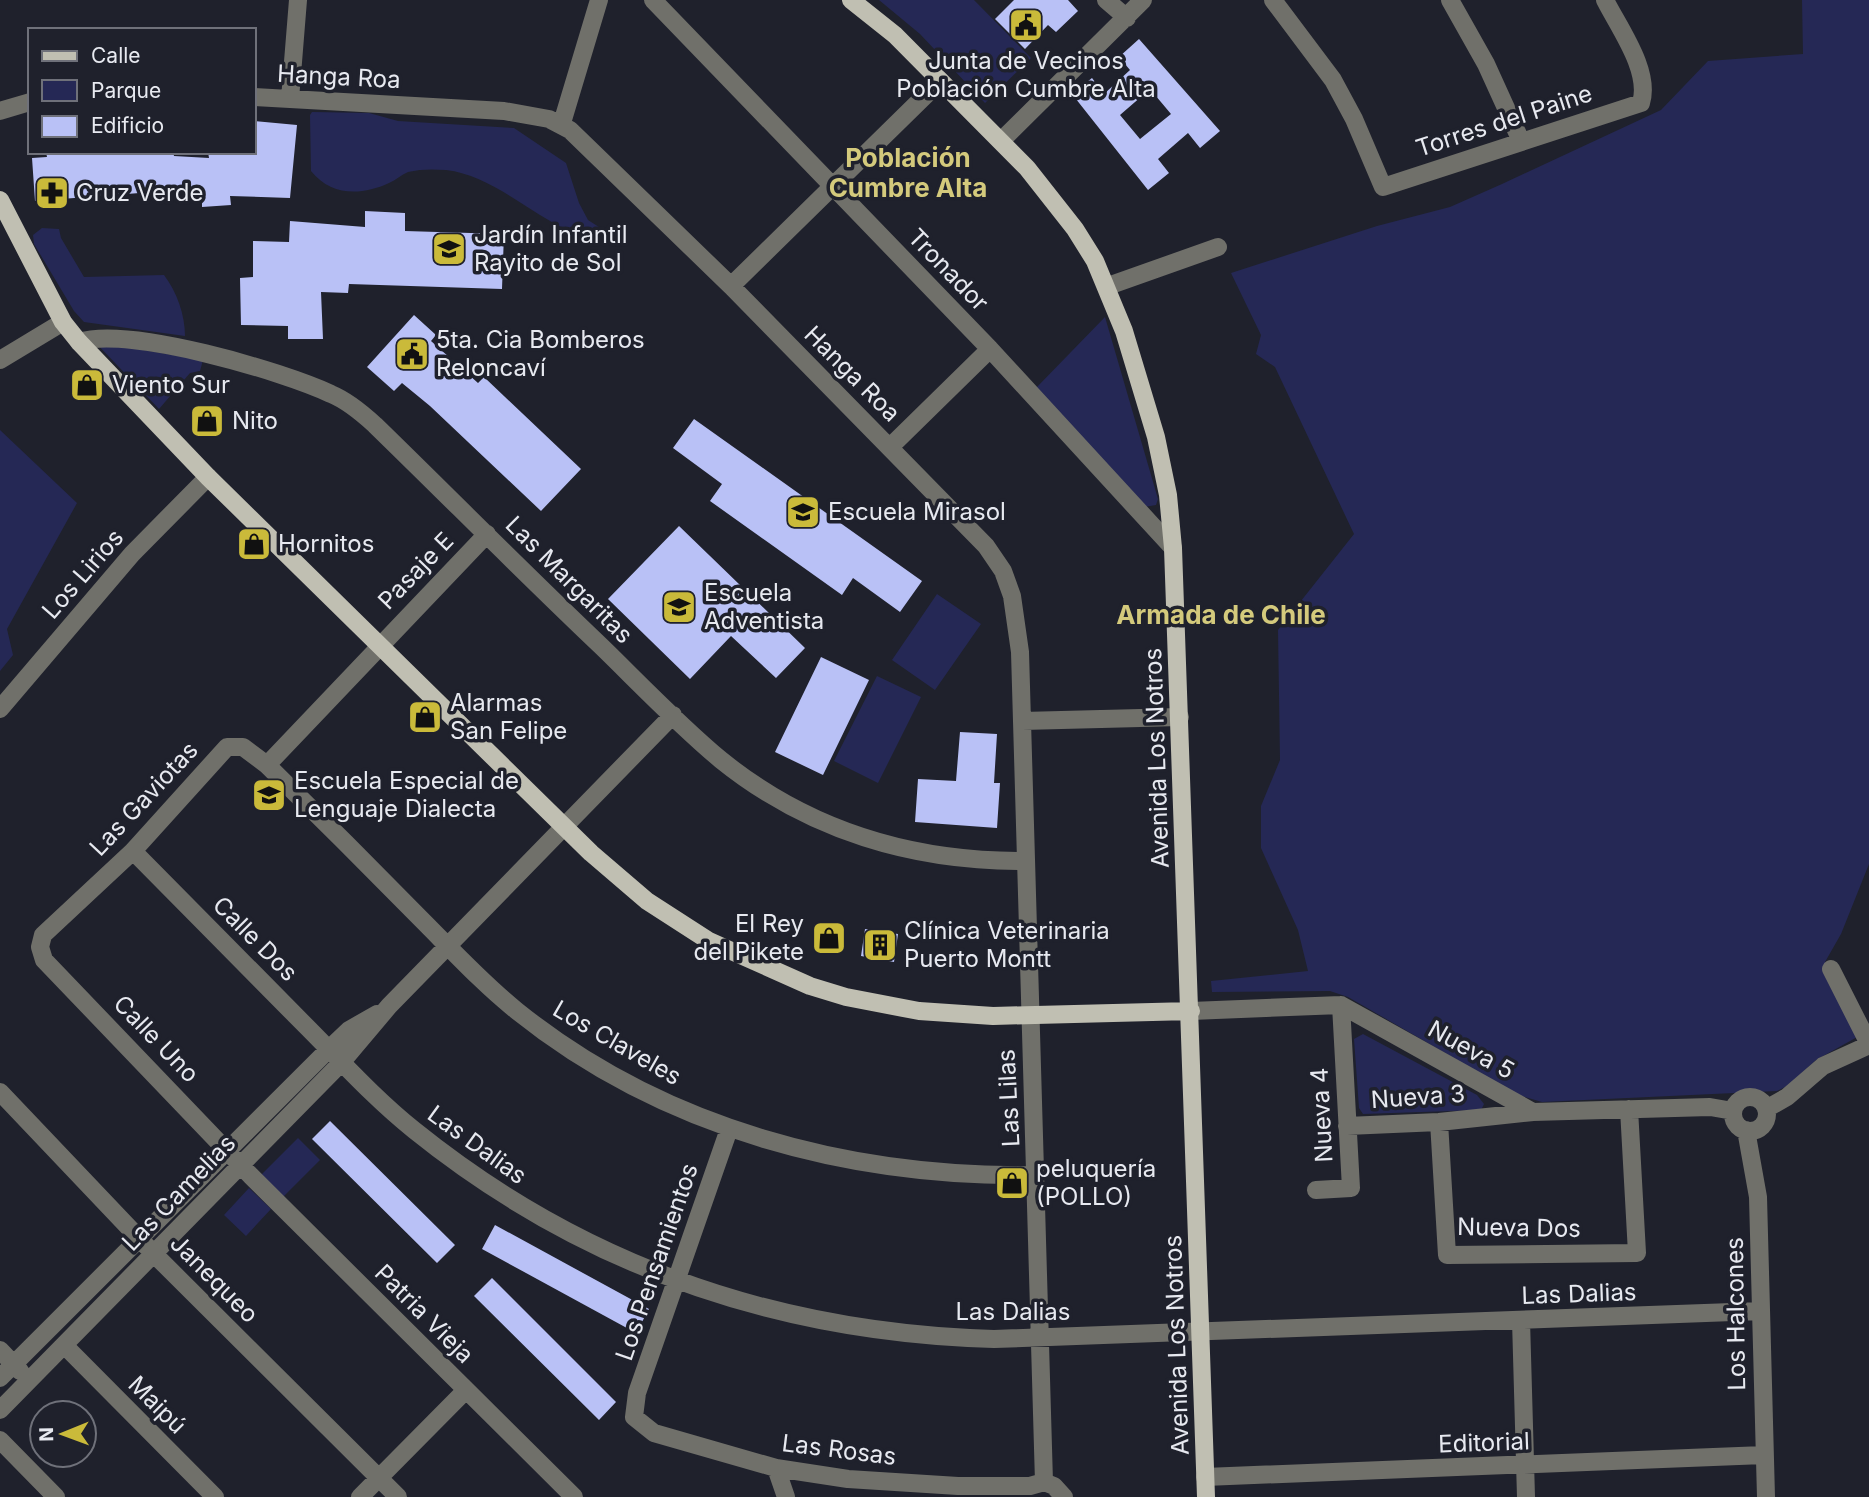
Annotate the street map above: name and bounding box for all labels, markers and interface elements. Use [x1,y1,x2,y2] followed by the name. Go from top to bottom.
[1007,6,1045,44] public building icon: Junta de Vecinos Población Cumbre Alta
[28,28,256,154] legend
[91,43,141,68] text: Calle
[896,46,1156,103] place label: Junta de Vecinos Población Cumbre Alta
[277,59,402,94] street label: Hanga Roa
[91,78,161,103] text: Parque
[1412,78,1596,163] street label: Torres del Paine
[91,113,164,138] text: Edificio
[829,142,987,203] district label: Población Cumbre Alta
[33,174,71,212] pharmacy icon: Cruz Verde
[76,178,203,207] place label: Cruz Verde
[474,220,628,277] place label: Jardín Infantil Rayito de Sol
[902,223,995,317] street label: Tronador
[430,230,468,268] school or university icon: Jardín Infantil Rayito de Sol
[798,320,906,428] street label: Hanga Roa
[436,325,645,382] place label: 5ta. Cia Bomberos Reloncaví
[393,335,431,373] public building icon: 5ta. Cia Bomberos Reloncaví
[68,366,106,404] shop icon: Viento Sur
[112,370,230,399] place label: Viento Sur
[188,402,226,440] shop icon: Nito
[232,406,278,435] place label: Nito
[784,493,822,531] school or university icon: Escuela Mirasol
[828,497,1006,526] place label: Escuela Mirasol
[500,510,639,649] street label: Las Margaritas
[36,523,129,624] street label: Los Lirios
[235,525,273,563] shop icon: Hornitos
[372,526,459,615] street label: Pasaje E
[278,529,374,558] place label: Hornitos
[704,578,824,635] place label: Escuela Adventista
[660,588,698,626] school or university icon: Escuela Adventista
[1116,599,1326,630] district label: Armada de Chile
[1138,647,1175,869] street label: Avenida Los Notros
[450,688,567,745] place label: Alarmas San Felipe
[406,698,444,736] shop icon: Alarmas San Felipe
[83,736,204,862] street label: Las Gaviotas
[294,766,519,823] place label: Escuela Especial de Lenguaje Dialecta
[250,776,288,814] school or university icon: Escuela Especial de Lenguaje Dialecta
[207,890,304,987] street label: Calle Dos
[693,909,804,966] place label: El Rey del Pikete
[904,916,1110,973] place label: Clínica Veterinaria Puerto Montt
[810,919,848,957] shop icon: El Rey del Pikete
[861,926,899,964] building icon: Clínica Veterinaria Puerto Montt
[108,989,205,1088] street label: Calle Uno
[548,994,687,1091] street label: Los Claveles
[1423,1014,1519,1085] street label: Nueva 5
[991,1048,1026,1148] street label: Las Lilas
[1305,1067,1338,1163] street label: Nueva 4
[1370,1079,1466,1114] street label: Nueva 3
[422,1099,532,1190] street label: Las Dalias
[116,1129,241,1257] street label: Las Camelias
[1036,1154,1156,1211] place label: peluquería (POLLO)
[609,1159,704,1364] street label: Los Pensamientos
[993,1164,1031,1202] shop icon: peluquería (POLLO)
[1457,1212,1581,1243] street label: Nueva Dos
[164,1229,264,1329] street label: Janequeo
[1158,1234,1195,1456] street label: Avenida Los Notros
[1720,1237,1751,1391] street label: Los Halcones
[369,1258,480,1369] street label: Patria Vieja
[1521,1277,1637,1310] street label: Las Dalias
[955,1297,1071,1326] street label: Las Dalias
[122,1370,192,1440] street label: Maipú
[28,1399,98,1469] north arrow
[1438,1426,1530,1459] street label: Editorial
[35,1427,58,1442] text: N
[780,1428,898,1471] street label: Las Rosas

